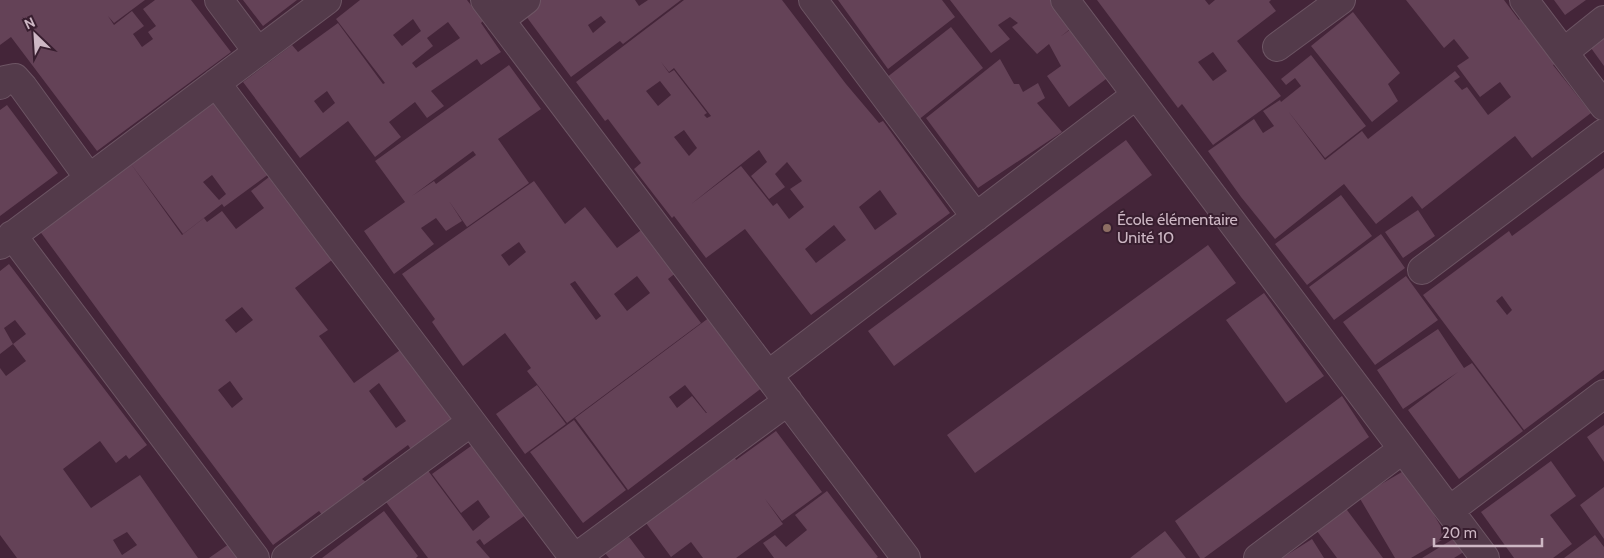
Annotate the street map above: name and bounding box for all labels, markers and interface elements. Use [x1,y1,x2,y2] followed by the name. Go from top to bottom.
[10,10,60,60] north arrow
[21,13,38,33] text: N
[1117,210,1238,247] place label: École élémentaire Unité 10
[1101,222,1113,234] marker: École élémentaire Unité 10
[1434,516,1542,548] scale bar
[1442,524,1477,542] text: 20 m

